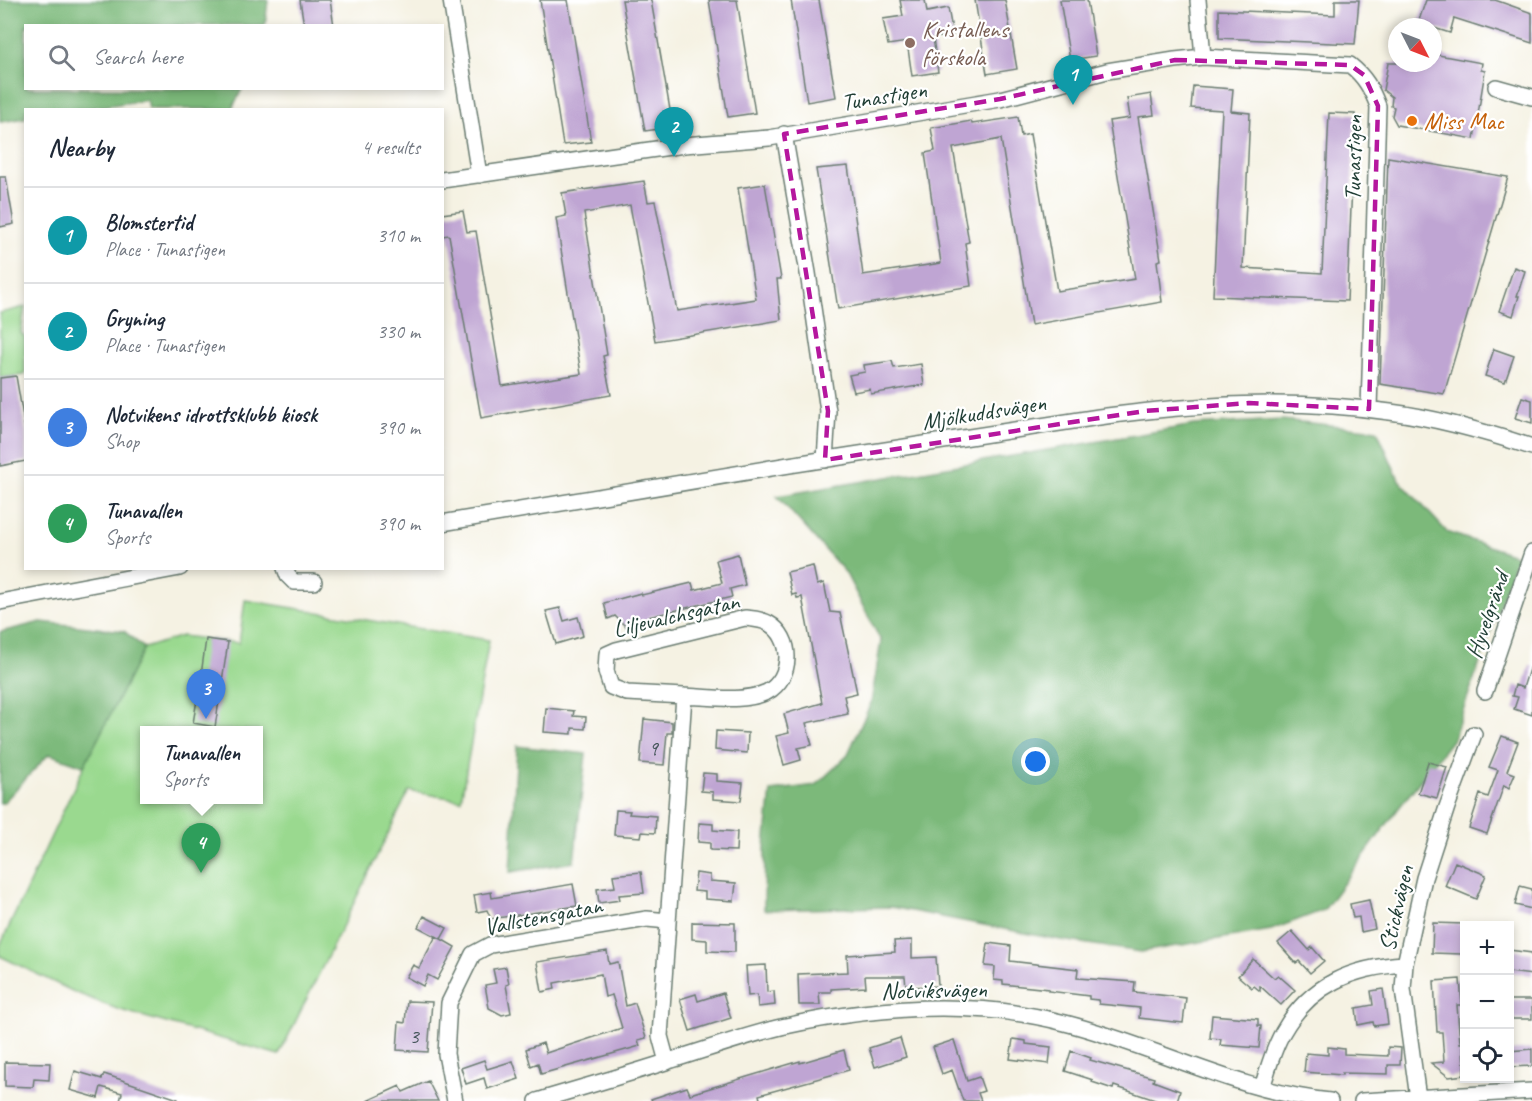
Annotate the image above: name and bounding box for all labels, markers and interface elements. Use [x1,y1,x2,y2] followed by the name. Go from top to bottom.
[922,14,1011,72] place label: Kristallens förskola
[1388,18,1442,72] north arrow
[24,24,444,90] search box
[903,36,917,50] marker: Kristallens förskola
[45,41,78,74] icon: search
[93,43,183,71] text: Search here
[1054,56,1092,105] pin: 1
[839,74,929,118] street label: Tunastigen
[1424,106,1505,136] place label: Miss Mac
[654,108,694,157] pin: 2
[1405,114,1419,128] marker: Miss Mac
[1337,115,1369,201] street label: Tunastigen
[48,131,113,164] text: Nearby
[361,135,420,160] text: 4 results
[105,209,193,237] text: Blomstertid
[63,223,72,248] text: 1
[377,223,420,248] text: 310 m
[105,237,225,262] text: Place · Tunastigen
[105,305,164,333] text: Gryning
[63,319,72,344] text: 2
[377,319,420,344] text: 330 m
[105,333,225,358] text: Place · Tunastigen
[920,387,1048,437] street label: Mjölkuddsvägen
[105,401,317,429] text: Notvikens idrottsklubb kiosk
[63,415,72,440] text: 3
[377,415,420,440] text: 390 m
[105,429,139,454] text: Shop
[105,497,182,525] text: Tunavallen
[63,511,72,536] text: 4
[377,511,420,536] text: 390 m
[105,525,150,550] text: Sports
[1458,564,1517,662] street label: Hyvelgränd
[610,586,743,644] street label: Liljevalchsgatan
[186,670,226,719] pin: 3
[140,726,263,804] popup
[648,735,659,761] house number: 9
[163,739,240,767] text: Tunavallen
[1021,747,1050,776] your location
[163,767,208,792] text: Sports
[182,824,220,873] pin: 4
[1372,862,1420,954] street label: Stickvägen
[481,890,606,942] street label: Vallstensgatan
[1460,921,1514,1083] map controls
[1460,921,1514,975] button: +
[881,974,987,1006] street label: Notviksvägen
[1460,975,1514,1029] button: −
[409,1023,420,1049] house number: 3
[1460,1029,1514,1083] button: locate

